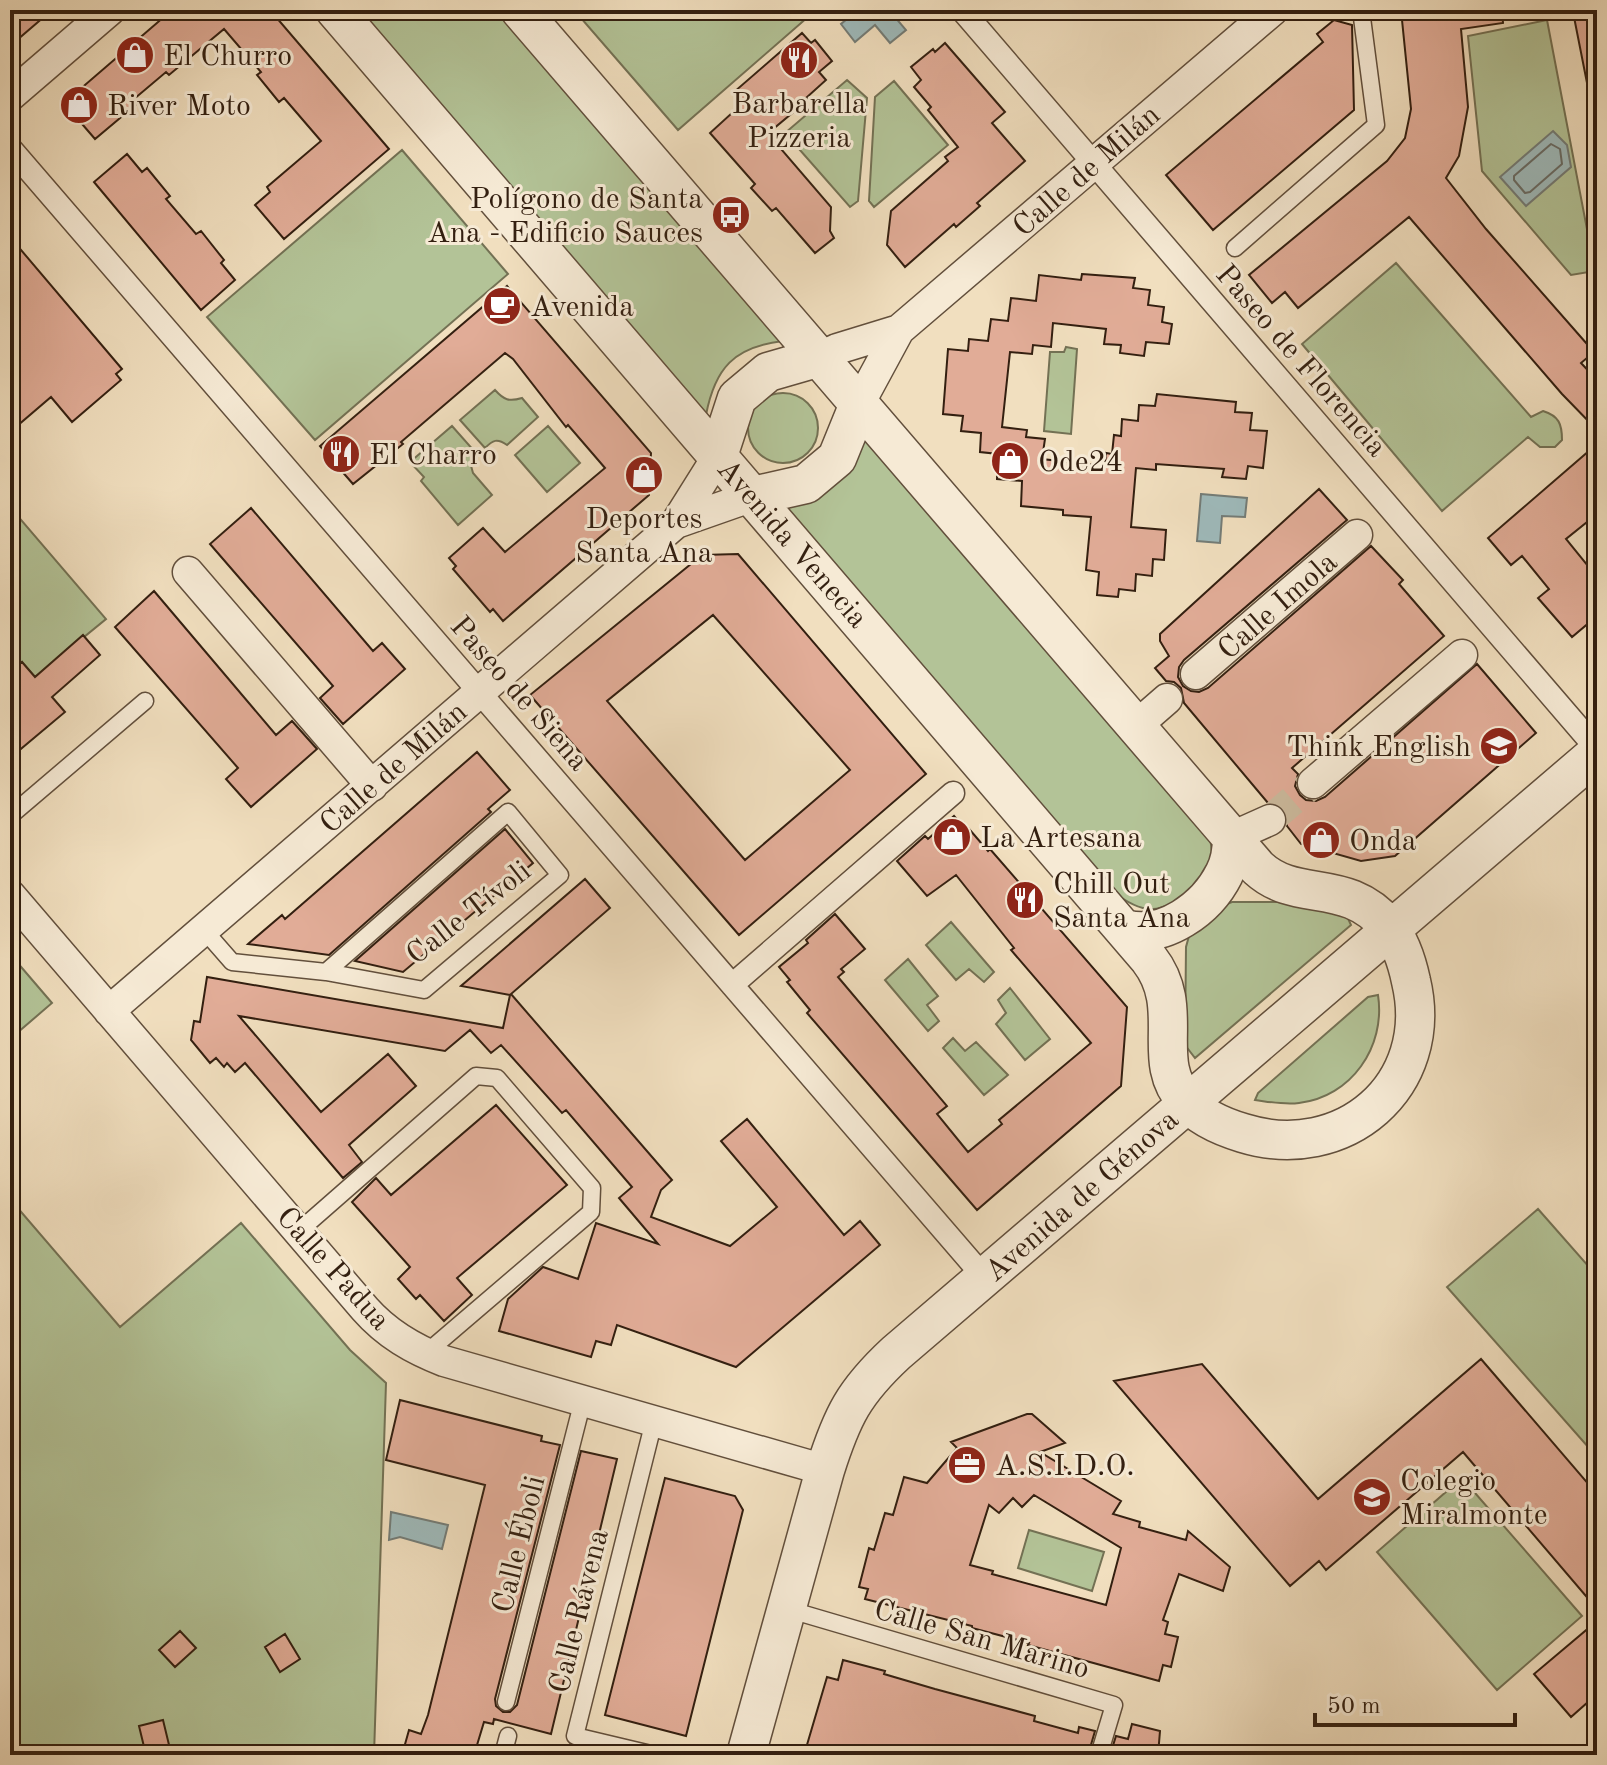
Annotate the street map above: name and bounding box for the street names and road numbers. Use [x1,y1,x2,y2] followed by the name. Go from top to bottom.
[1008,100,1166,243] street label: Calle de Milán
[1209,260,1392,463] street label: Paseo de Florencia
[710,454,873,634] street label: Avenida Venecia
[1213,547,1344,666] street label: Calle Imola
[444,611,593,777] street label: Paseo de Siena
[315,697,473,840] street label: Calle de Milán
[402,856,537,971] street label: Calle Tívoli
[980,1105,1185,1288] street label: Avenida de Génova
[270,1202,395,1337] street label: Calle Padua
[484,1471,551,1616] street label: Calle Éboli
[545,1526,615,1697] street label: Calle Rávena
[870,1595,1093,1685] street label: Calle San Marino

